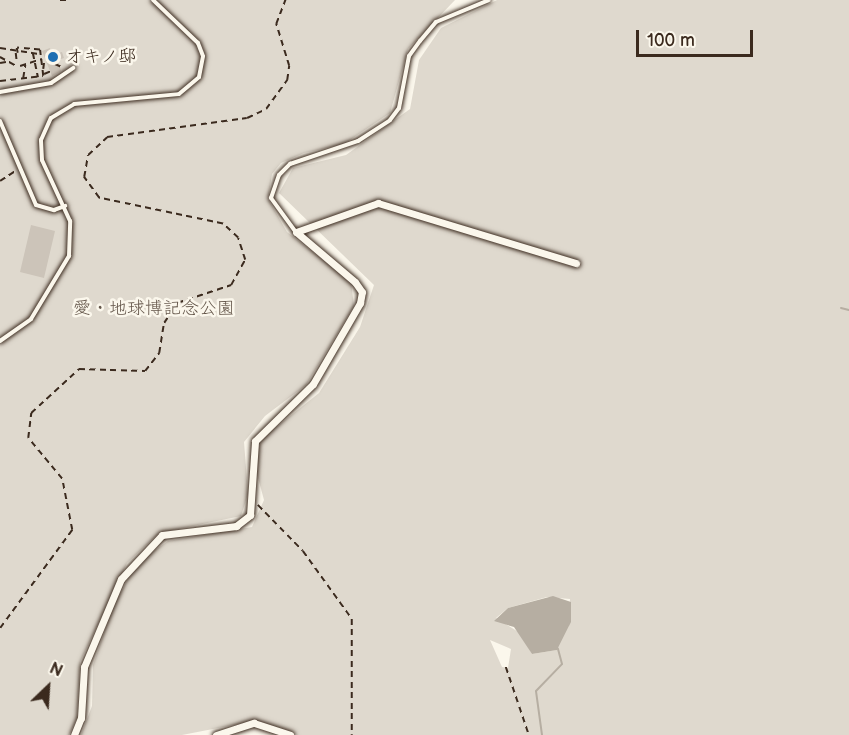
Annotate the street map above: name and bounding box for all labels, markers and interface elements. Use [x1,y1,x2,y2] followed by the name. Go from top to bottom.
[639,18,756,56] scale bar
[647,30,695,51] text: 100 m
[65,46,137,68] place label: オキノ邸
[46,50,60,64] marker: オキノ邸
[73,298,235,320] park label: 愛・地球博記念公園
[18,657,78,717] north arrow
[46,659,65,681] text: N

